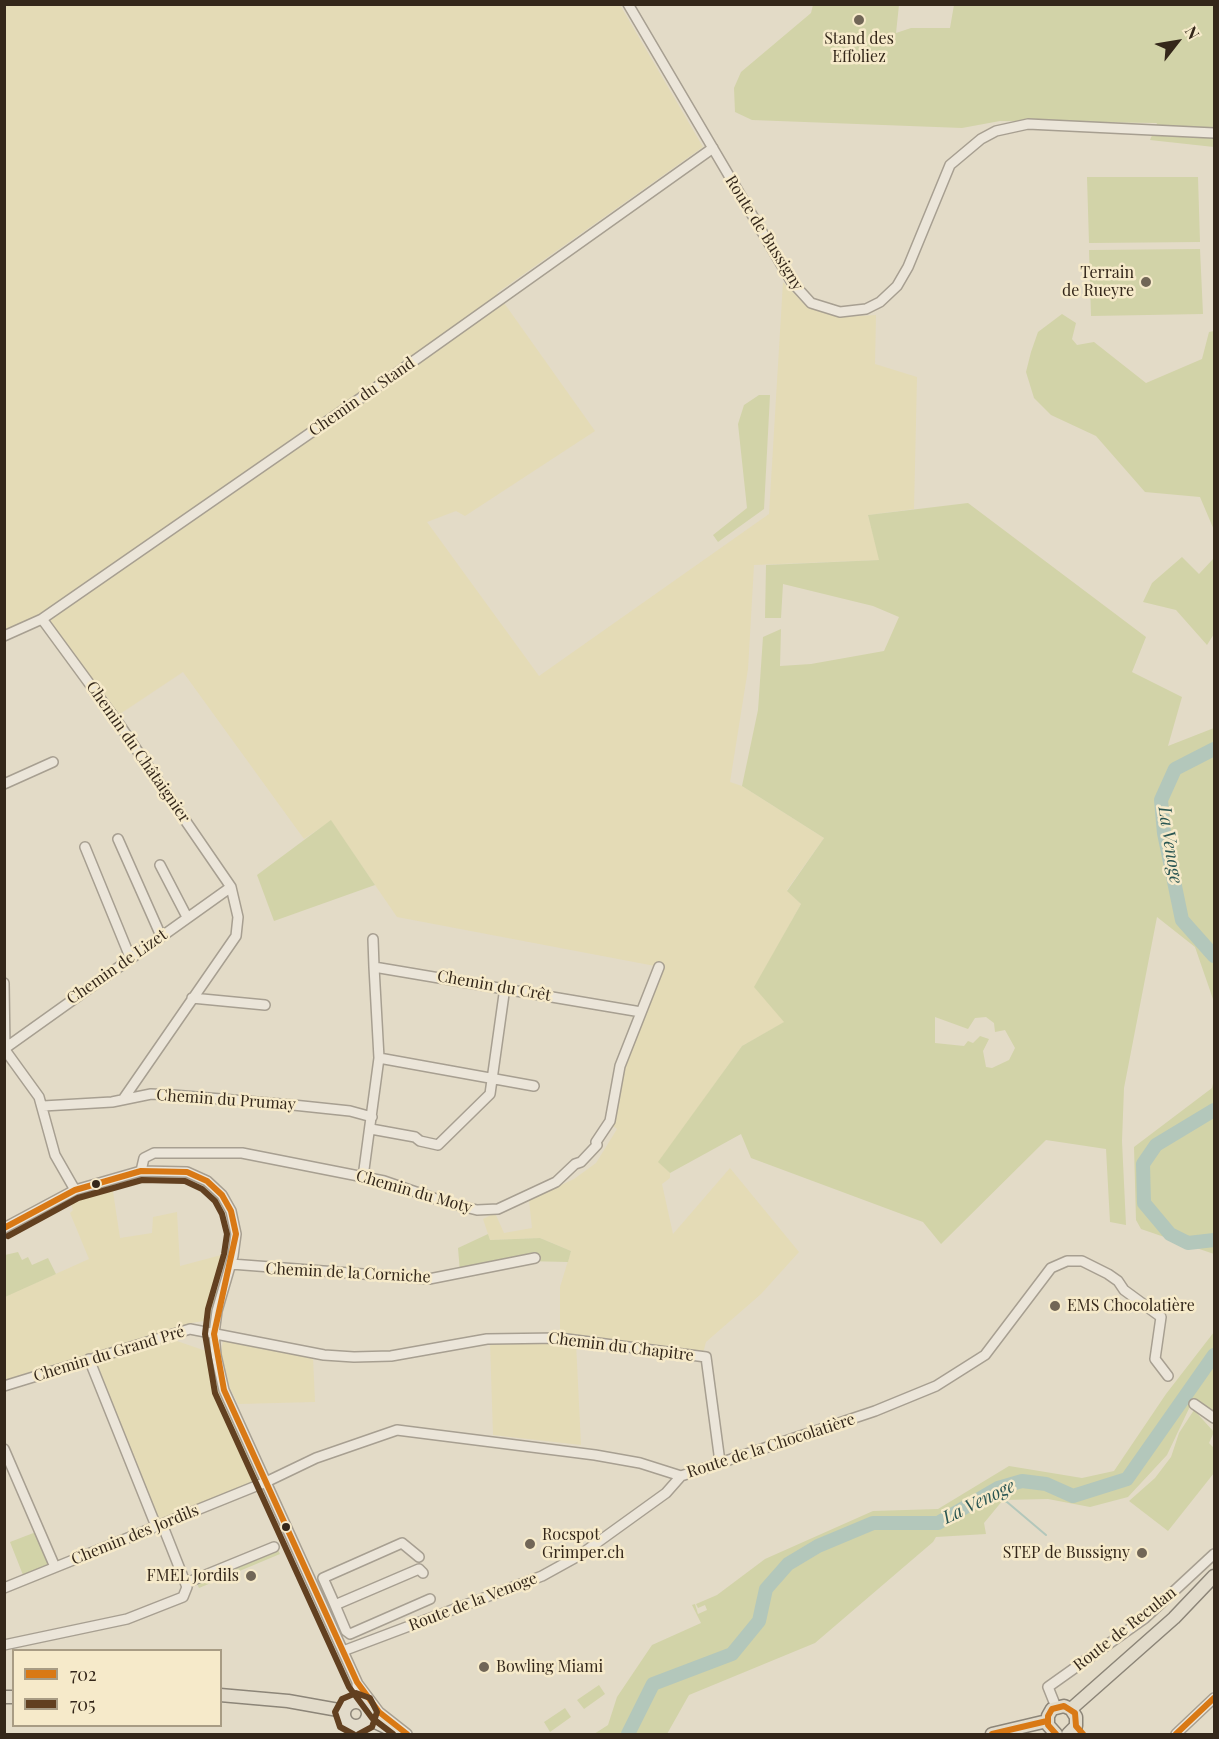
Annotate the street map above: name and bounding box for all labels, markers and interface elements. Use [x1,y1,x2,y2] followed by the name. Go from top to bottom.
[1147,12,1207,72] north arrow
[852,13,866,27] marker: Stand des Effoliez
[1181,22,1205,43] text: N
[824,29,894,67] place label: Stand des Effoliez
[721,172,807,294] street label: Route de Bussigny
[1062,263,1134,301] place label: Terrain de Rueyre
[1139,275,1153,289] marker: Terrain de Rueyre
[305,353,419,441] street label: Chemin du Stand
[82,678,194,826] street label: Chemin du Châtaignier
[1153,805,1187,885] water label: La Venoge
[63,925,171,1009] street label: Chemin de Lizet
[436,967,552,1005] street label: Chemin du Crêt
[156,1086,296,1114] street label: Chemin du Prumay
[354,1166,474,1218] street label: Chemin du Moty
[90,1178,102,1190] unlabelled marker
[265,1259,431,1287] street label: Chemin de la Corniche
[1067,1296,1195,1316] place label: EMS Chocolatière
[1048,1299,1062,1313] marker: EMS Chocolatière
[31,1322,187,1386] street label: Chemin du Grand Pré
[547,1329,695,1365] street label: Chemin du Chapitre
[685,1410,857,1482] street label: Route de la Chocolatière
[939,1475,1019,1529] water label: La Venoge
[69,1501,201,1569] street label: Chemin des Jordils
[280,1521,292,1533] unlabelled marker
[542,1525,624,1563] place label: Rocspot Grimper.ch
[523,1537,537,1551] marker: Rocspot Grimper.ch
[1003,1543,1130,1563] place label: STEP de Bussigny
[1135,1546,1149,1560] marker: STEP de Bussigny
[147,1566,239,1586] place label: FMEL Jordils
[244,1569,258,1583] marker: FMEL Jordils
[406,1569,540,1635] street label: Route de la Venoge
[1070,1583,1180,1675] street label: Route de Reculan
[12,1649,222,1727] legend
[496,1657,603,1677] place label: Bowling Miami
[477,1660,491,1674] marker: Bowling Miami
[70,1662,97,1686] text: 702
[70,1692,96,1716] text: 705

